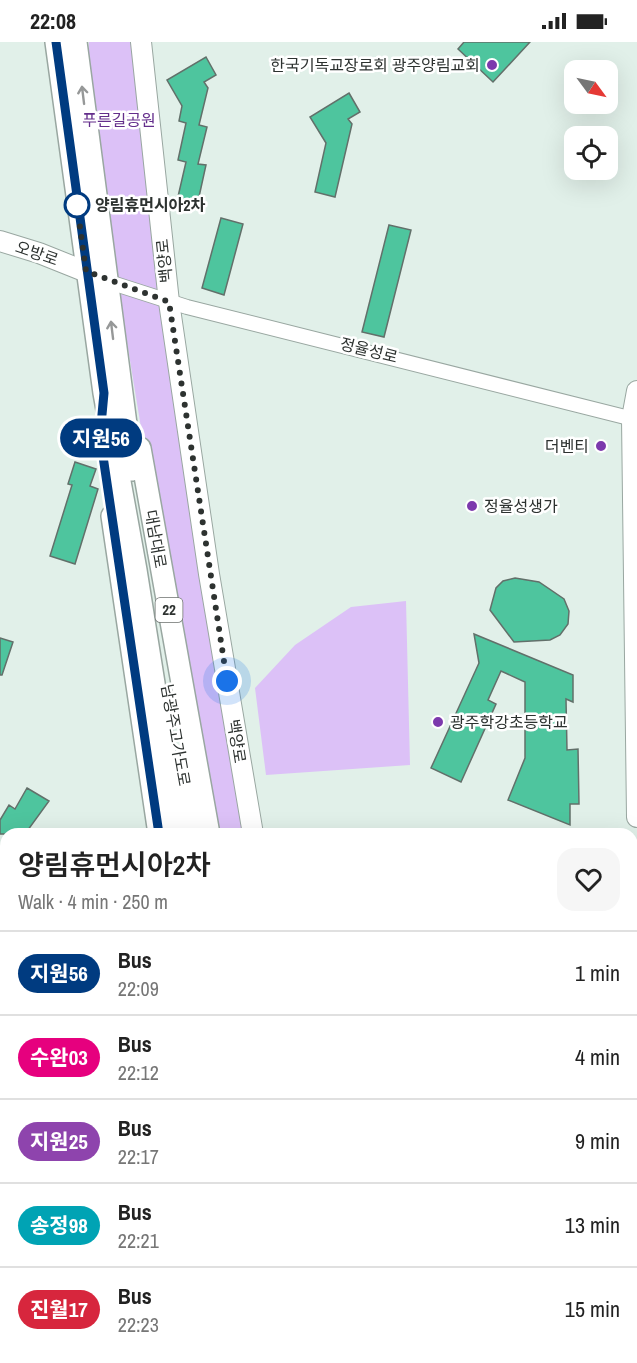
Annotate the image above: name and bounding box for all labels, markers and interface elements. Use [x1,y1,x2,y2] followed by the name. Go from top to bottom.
[30,6,76,36] text: 22:08
[270,54,480,76] place label: 한국기독교장로회 광주양림교회
[485,58,499,72] marker: 한국기독교장로회 광주양림교회
[564,60,618,114] north arrow
[564,60,618,180] map controls
[77,85,88,105] one-way arrow
[82,109,156,131] park label: 푸른길공원
[564,126,618,180] button: locate
[64,192,90,218] marker: 양림휴먼시아2차
[95,194,206,216] place label: 양림휴먼시아2차
[13,235,62,271] street label: 오방로
[151,238,177,284] street label: 백양로
[107,320,118,340] one-way arrow
[338,332,400,368] street label: 정율성로
[59,418,143,458] line badge: 지원56
[72,424,130,453] text: 지원56
[545,435,589,457] place label: 더벤티
[594,439,608,453] marker: 더벤티
[484,495,558,517] place label: 정율성생가
[465,499,479,513] marker: 정율성생가
[140,508,172,570] street label: 대남대로
[156,598,182,622] road number: 22
[212,666,242,696] your location
[156,682,196,788] street label: 남광주고가도로
[450,711,568,733] place label: 광주학강초등학교
[431,715,445,729] marker: 광주학강초등학교
[223,717,251,765] street label: 백양로
[18,846,211,884] text: 양림휴먼시아2차
[557,848,620,911] button: heart
[18,888,168,915] text: Walk · 4 min · 250 m
[118,945,152,975] text: Bus
[575,958,620,988] text: 1 min
[30,959,88,988] text: 지원56
[118,975,159,1002] text: 22:09
[118,1029,152,1059] text: Bus
[575,1042,620,1072] text: 4 min
[30,1043,88,1072] text: 수완03
[118,1059,159,1086] text: 22:12
[118,1113,152,1143] text: Bus
[575,1126,620,1156] text: 9 min
[30,1127,88,1156] text: 지원25
[118,1143,159,1170] text: 22:17
[118,1197,152,1227] text: Bus
[565,1210,620,1240] text: 13 min
[30,1211,88,1240] text: 송정98
[118,1227,159,1254] text: 22:21
[118,1281,152,1311] text: Bus
[565,1294,620,1324] text: 15 min
[30,1295,88,1324] text: 진월17
[118,1311,159,1338] text: 22:23

